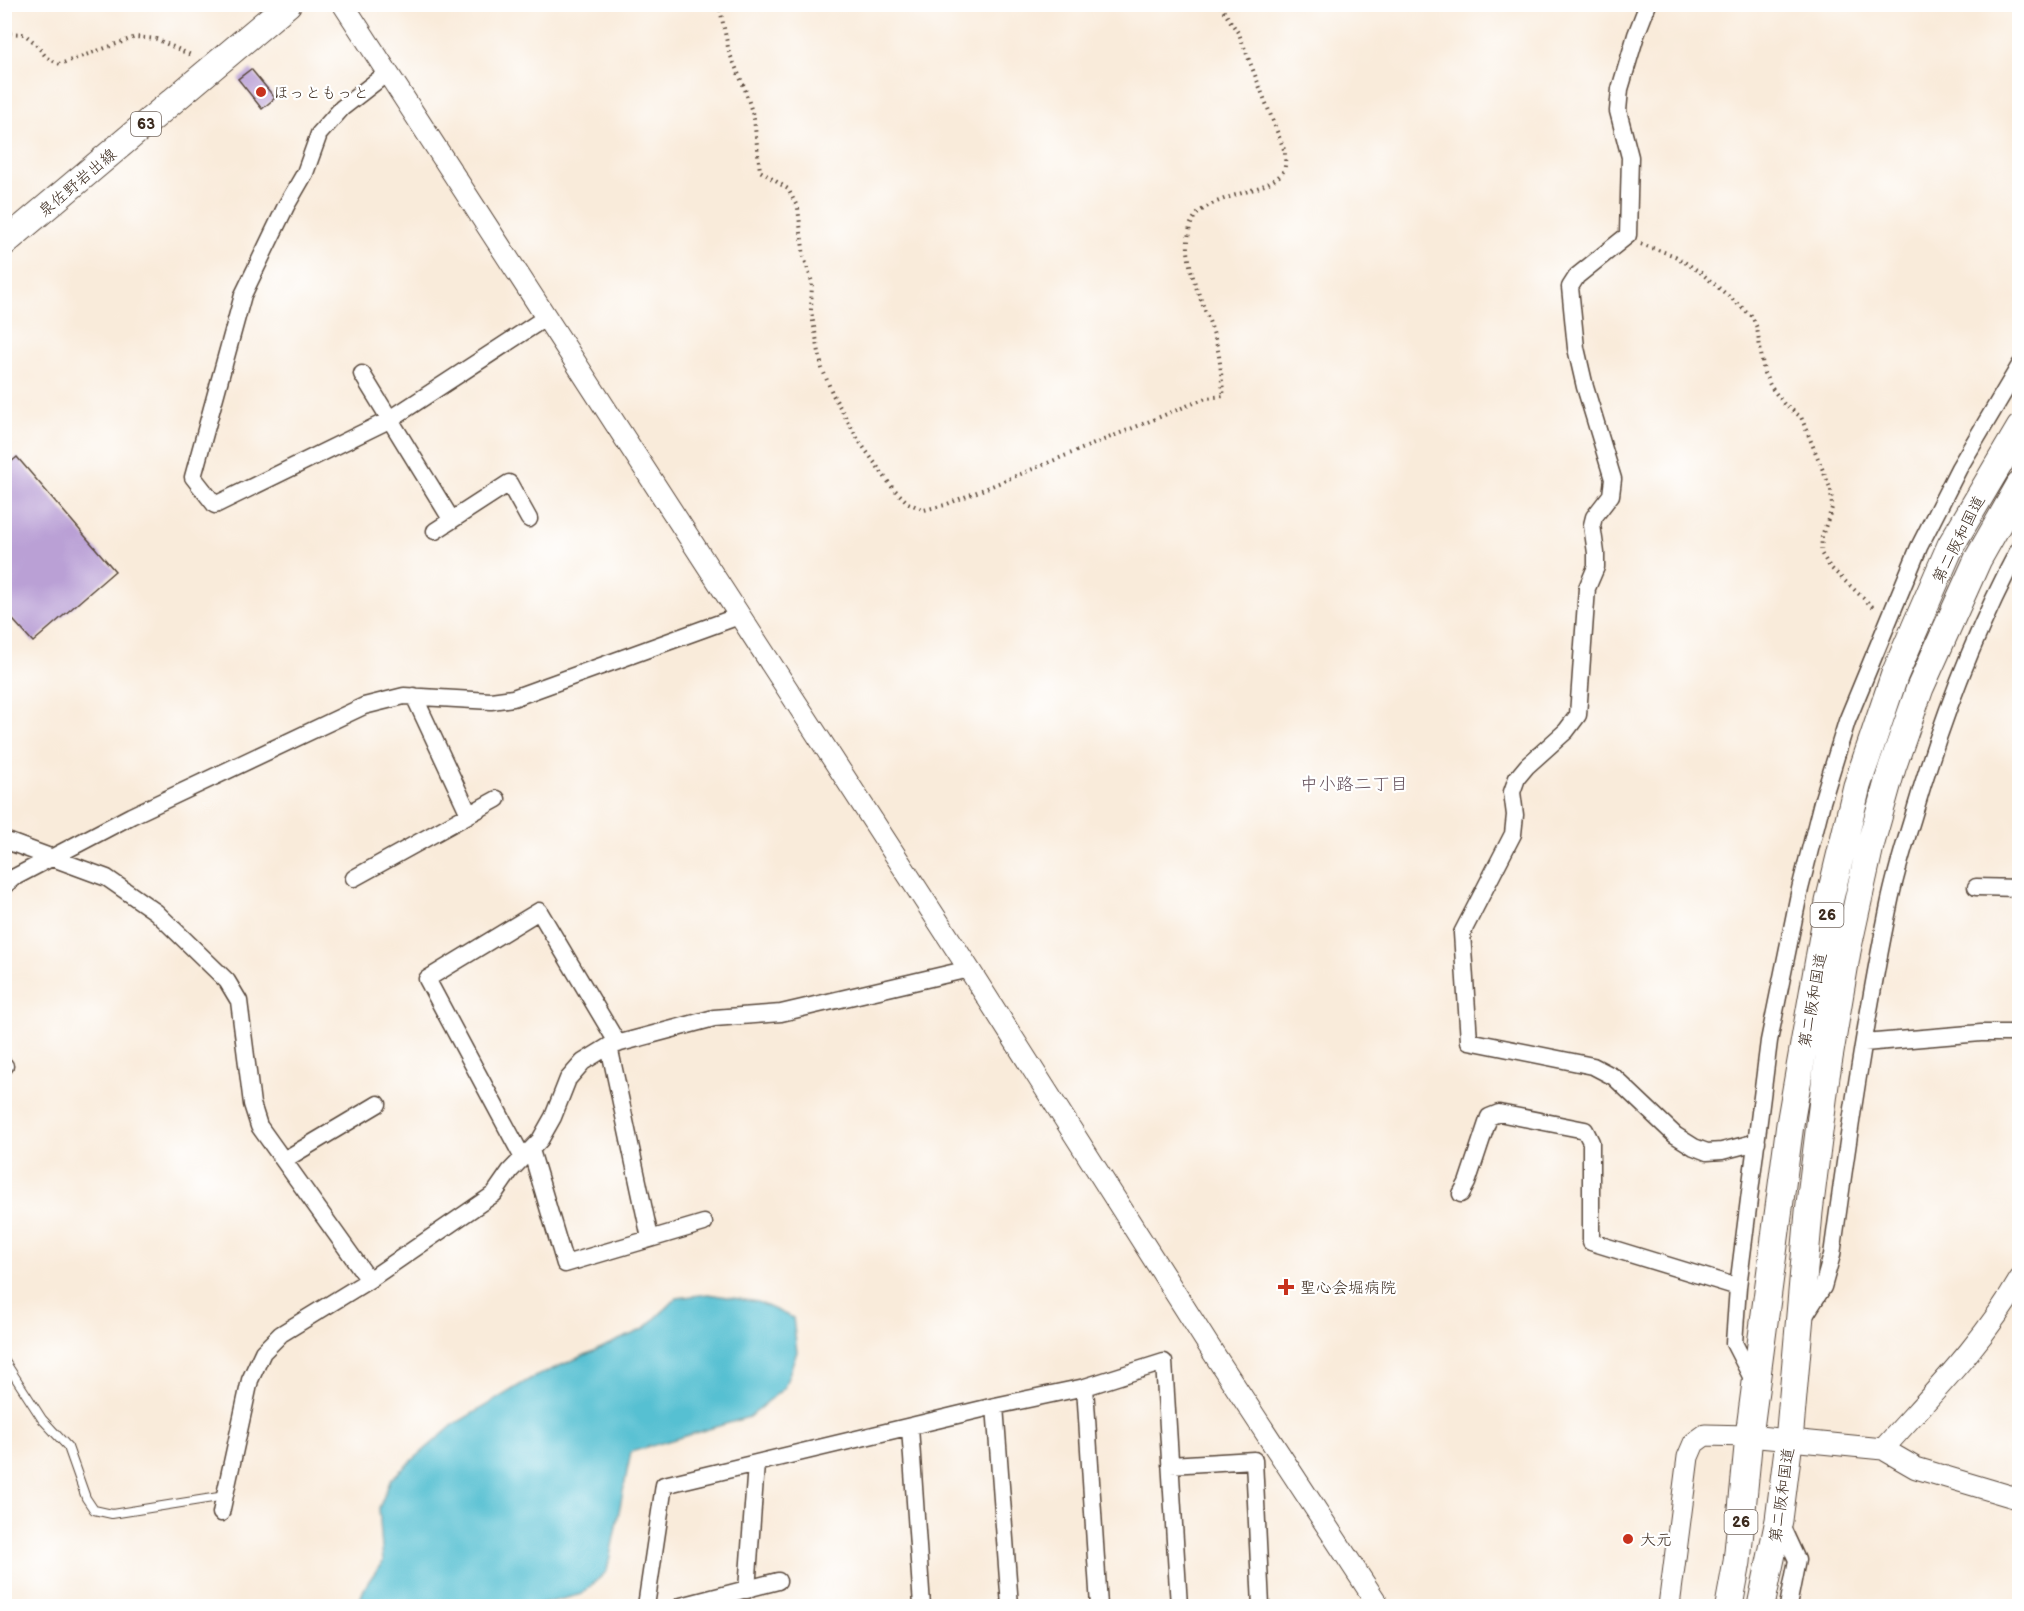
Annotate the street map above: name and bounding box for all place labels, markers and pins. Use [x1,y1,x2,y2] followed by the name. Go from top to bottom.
[273,84,369,103] place label: ほっともっと
[254,85,268,99] marker: ほっともっと
[1277,1278,1295,1296] marker: 聖心会堀病院
[1300,1279,1396,1298] place label: 聖心会堀病院
[1640,1531,1672,1550] place label: 大元
[1621,1532,1635,1546] marker: 大元

